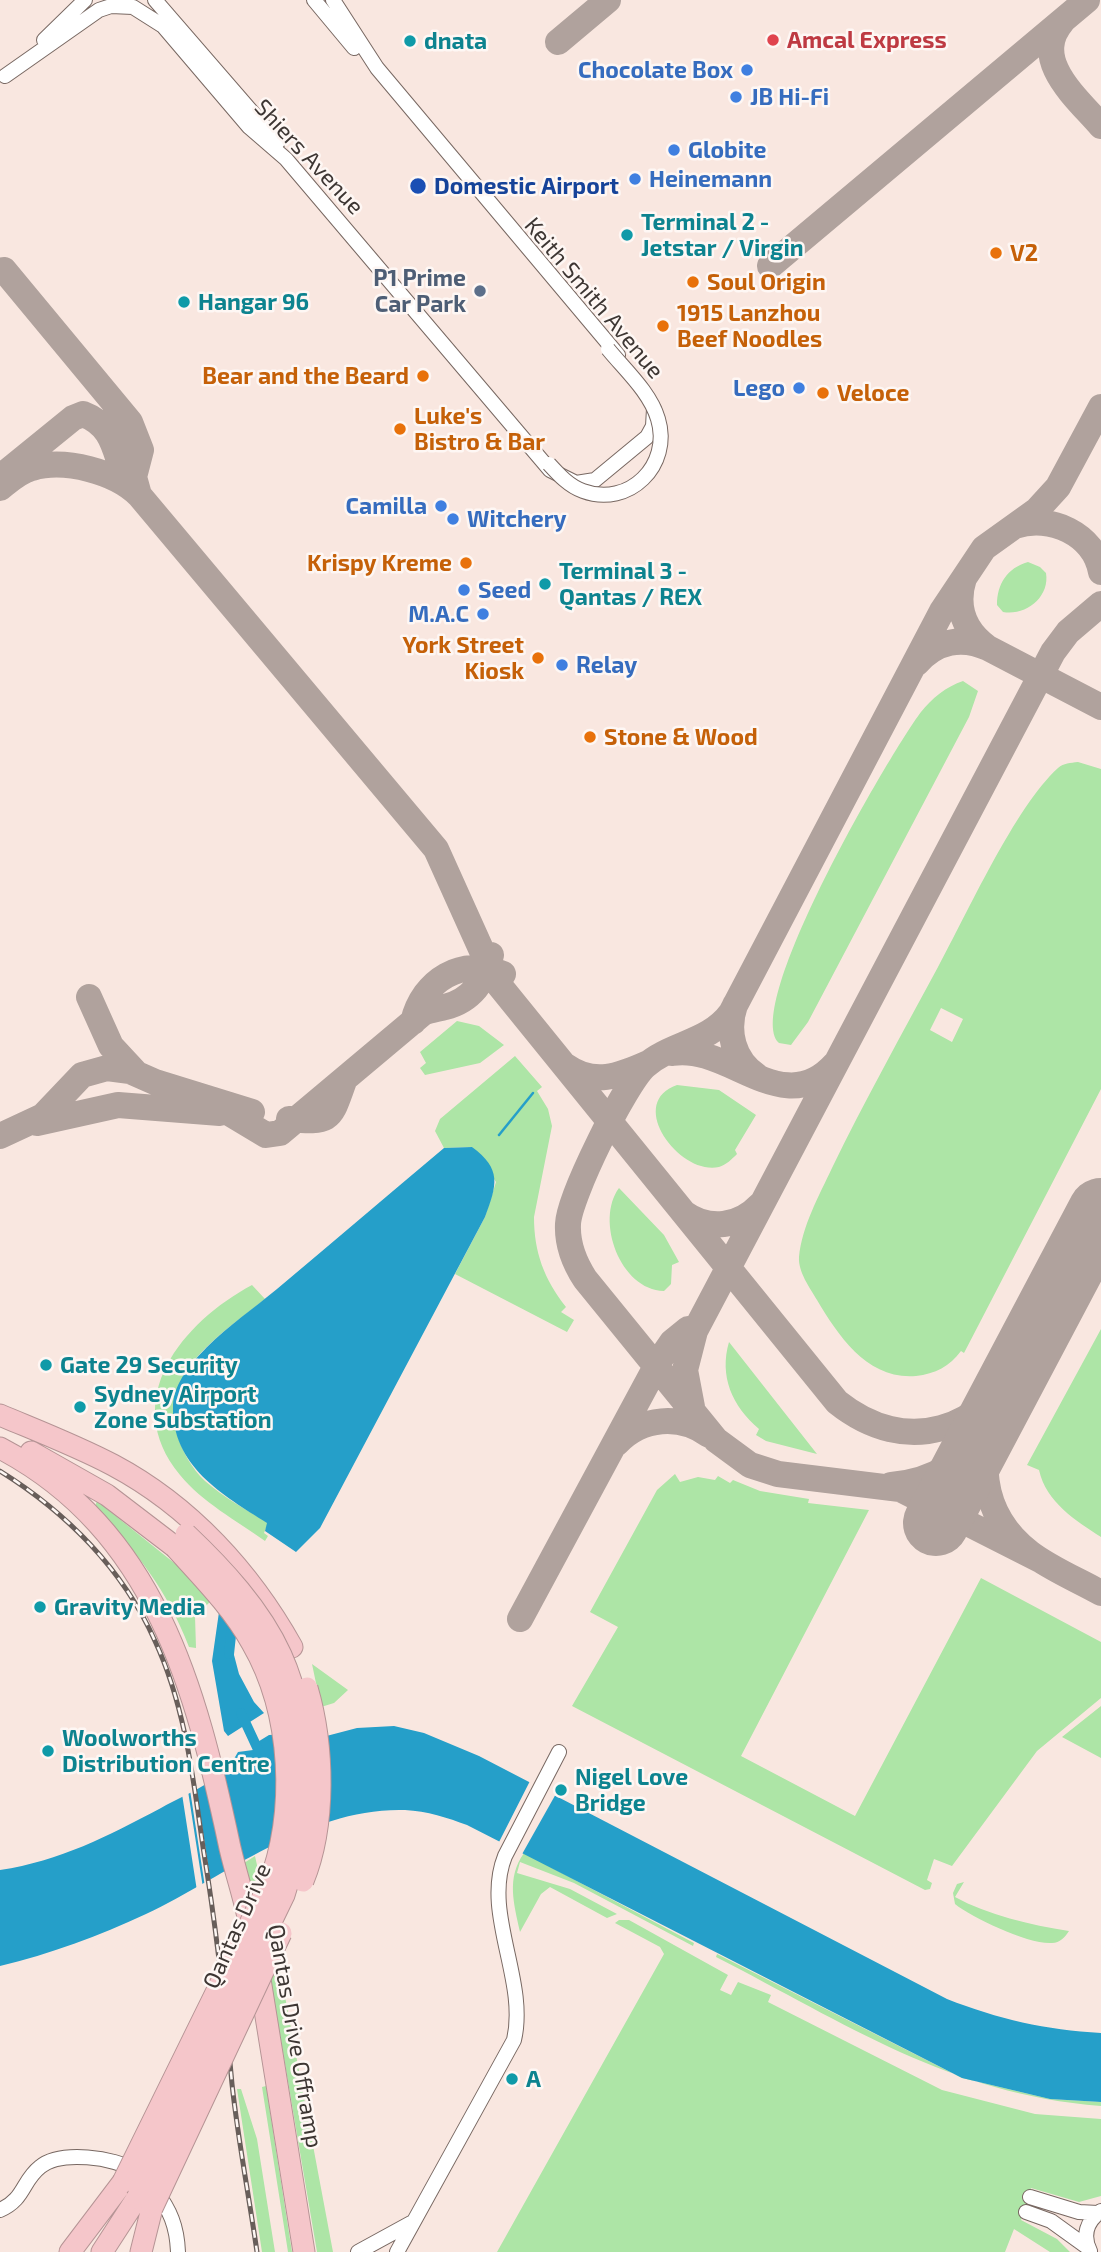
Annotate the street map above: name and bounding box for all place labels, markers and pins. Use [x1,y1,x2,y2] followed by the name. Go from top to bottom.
[787,26,947,54] place label: Amcal Express
[424,27,487,55] place label: dnata
[765,32,781,48] marker: Amcal Express
[402,33,418,49] marker: dnata
[578,56,733,84] place label: Chocolate Box
[739,62,755,78] marker: Chocolate Box
[750,83,829,111] place label: JB Hi-Fi
[728,89,744,105] marker: JB Hi-Fi
[688,136,766,164] place label: Globite
[666,142,682,158] marker: Globite
[649,165,772,193] place label: Heinemann
[627,171,643,187] marker: Heinemann
[434,172,619,200] place label: Domestic Airport
[408,176,428,196] marker: Domestic Airport
[641,208,804,262] place label: Terminal 2 - Jetstar / Virgin
[619,227,635,243] marker: Terminal 2 - Jetstar / Virgin
[1010,239,1038,267] place label: V2
[988,245,1004,261] marker: V2
[373,264,466,318] place label: P1 Prime Car Park
[707,268,826,296] place label: Soul Origin
[685,274,701,290] marker: Soul Origin
[472,283,488,299] marker: P1 Prime Car Park
[198,288,309,316] place label: Hangar 96
[176,294,192,310] marker: Hangar 96
[677,299,822,353] place label: 1915 Lanzhou Beef Noodles
[655,318,671,334] marker: 1915 Lanzhou Beef Noodles
[202,362,409,390] place label: Bear and the Beard
[415,368,431,384] marker: Bear and the Beard
[733,374,785,402] place label: Lego
[837,379,909,407] place label: Veloce
[791,380,807,396] marker: Lego
[815,385,831,401] marker: Veloce
[414,402,545,456] place label: Luke's Bistro & Bar
[392,421,408,437] marker: Luke's Bistro & Bar
[346,492,427,520] place label: Camilla
[433,498,449,514] marker: Camilla
[467,505,567,533] place label: Witchery
[445,511,461,527] marker: Witchery
[307,549,452,577] place label: Krispy Kreme
[458,555,474,571] marker: Krispy Kreme
[559,557,702,611] place label: Terminal 3 - Qantas / REX
[478,576,531,604] place label: Seed
[537,576,553,592] marker: Terminal 3 - Qantas / REX
[456,582,472,598] marker: Seed
[408,600,469,628] place label: M.A.C
[475,606,491,622] marker: M.A.C
[403,631,524,685] place label: York Street Kiosk
[530,650,546,666] marker: York Street Kiosk
[576,651,637,679] place label: Relay
[554,657,570,673] marker: Relay
[604,723,758,751] place label: Stone & Wood
[582,729,598,745] marker: Stone & Wood
[60,1351,238,1379] place label: Gate 29 Security
[38,1357,54,1373] marker: Gate 29 Security
[94,1380,272,1434] place label: Sydney Airport Zone Substation
[72,1399,88,1415] marker: Sydney Airport Zone Substation
[54,1593,206,1621] place label: Gravity Media
[32,1599,48,1615] marker: Gravity Media
[62,1724,270,1778] place label: Woolworths Distribution Centre
[40,1743,56,1759] marker: Woolworths Distribution Centre
[575,1763,688,1817] place label: Nigel Love Bridge
[553,1782,569,1798] marker: Nigel Love Bridge
[526,2065,541,2093] place label: A
[504,2071,520,2087] marker: A

